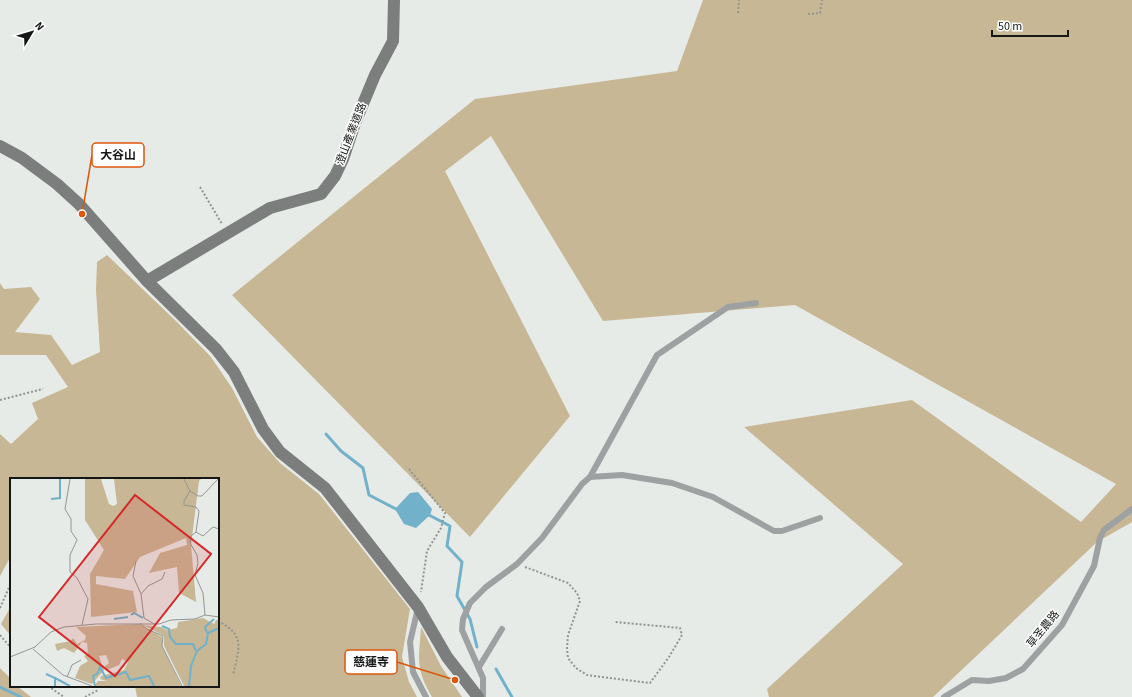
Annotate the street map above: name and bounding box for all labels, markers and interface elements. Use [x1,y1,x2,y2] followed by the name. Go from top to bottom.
[12,12,52,52] north arrow
[992,12,1068,38] scale bar
[998,18,1022,35] text: 50 m
[31,19,48,34] text: N
[332,101,370,167] street label: 澄山產業道路
[92,143,144,167] callout: 大谷山
[100,147,136,164] text: 大谷山
[10,478,219,687] inset map
[1023,607,1063,651] street label: 草圣農路
[345,650,397,674] callout: 慈蓮寺
[353,654,389,671] text: 慈蓮寺

